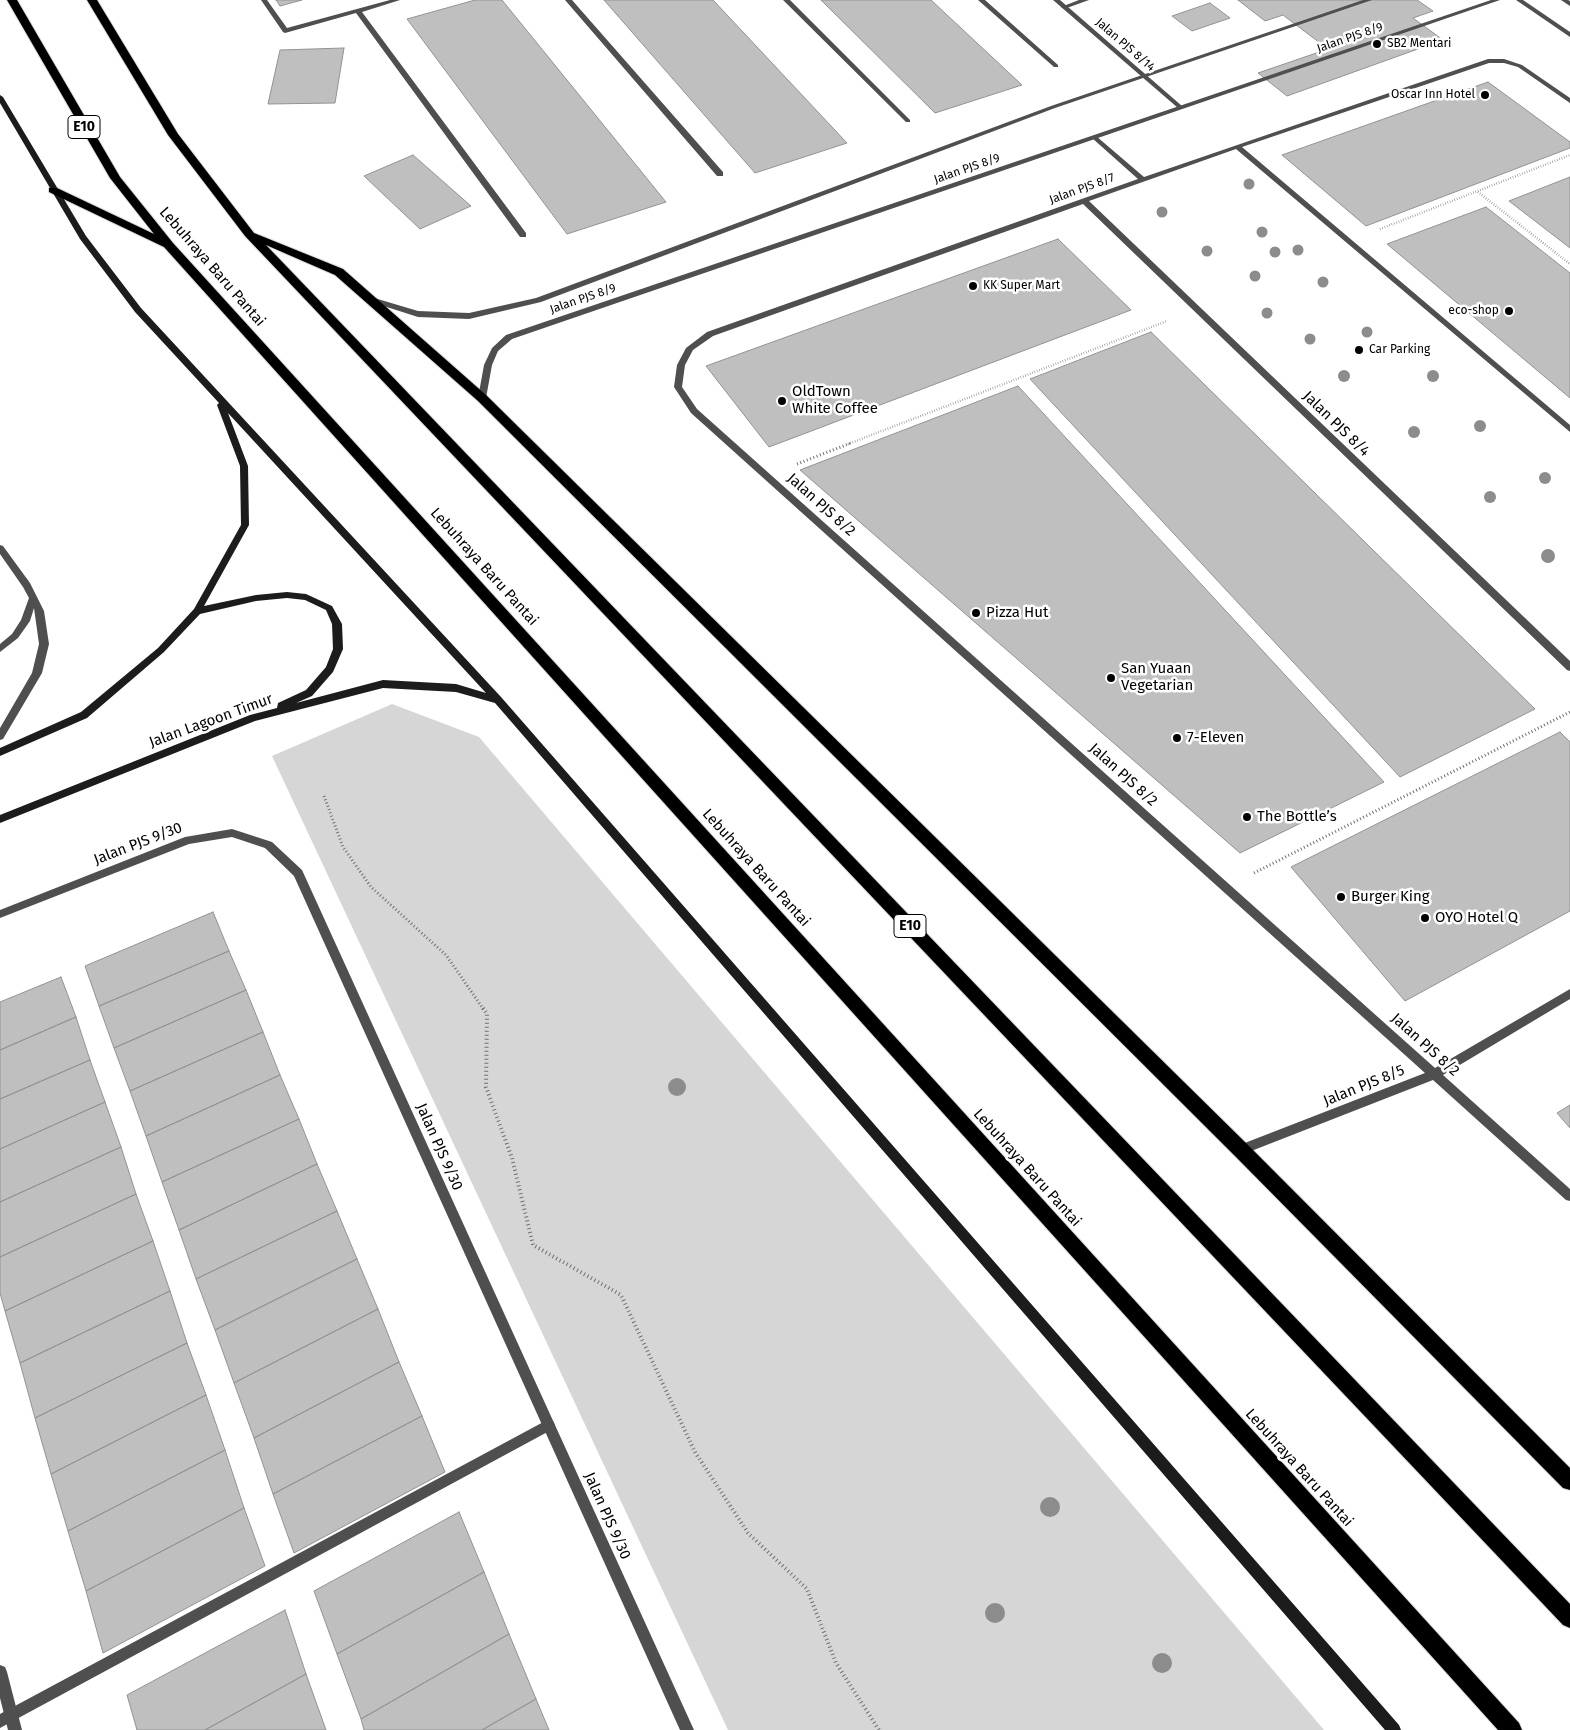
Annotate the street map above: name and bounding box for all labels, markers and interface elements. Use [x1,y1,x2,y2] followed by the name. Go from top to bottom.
[1092,15,1158,75] street label: Jalan PJS 8/14
[1315,20,1385,56] street label: Jalan PJS 8/9
[1387,37,1451,51] place label: SB2 Mentari
[1371,38,1383,50] marker: SB2 Mentari
[1391,88,1475,102] place label: Oscar Inn Hotel
[1479,89,1491,101] marker: Oscar Inn Hotel
[68,115,100,138] road number: E10
[932,151,1002,187] street label: Jalan PJS 8/9
[1047,171,1117,207] street label: Jalan PJS 8/7
[155,204,269,330] street label: Lebuhraya Baru Pantai
[983,279,1060,293] place label: KK Super Mart
[967,280,979,292] marker: KK Super Mart
[548,281,618,317] street label: Jalan PJS 8/9
[1448,304,1499,318] place label: eco-shop
[1503,305,1515,317] marker: eco-shop
[1369,343,1430,357] place label: Car Parking
[1353,344,1365,356] marker: Car Parking
[792,383,878,418] place label: OldTown White Coffee
[1299,388,1373,460] street label: Jalan PJS 8/4
[776,395,788,407] marker: OldTown White Coffee
[783,470,859,540] street label: Jalan PJS 8/2
[426,504,542,630] street label: Lebuhraya Baru Pantai
[986,604,1048,622] place label: Pizza Hut
[970,607,982,619] marker: Pizza Hut
[1121,660,1193,695] place label: San Yuaan Vegetarian
[1105,672,1117,684] marker: San Yuaan Vegetarian
[147,690,275,752] street label: Jalan Lagoon Timur
[1187,729,1244,747] place label: 7-Eleven
[1171,732,1183,744] marker: 7-Eleven
[1085,740,1161,810] street label: Jalan PJS 8/2
[698,805,814,931] street label: Lebuhraya Baru Pantai
[1257,808,1337,826] place label: The Bottle’s
[1241,811,1253,823] marker: The Bottle’s
[91,819,185,869] street label: Jalan PJS 9/30
[1351,888,1430,906] place label: Burger King
[1335,891,1347,903] marker: Burger King
[1435,909,1518,927] place label: OYO Hotel Q
[1419,912,1431,924] marker: OYO Hotel Q
[894,914,926,938] road number: E10
[1387,1010,1463,1080] street label: Jalan PJS 8/2
[1321,1062,1407,1110] street label: Jalan PJS 8/5
[412,1101,466,1193] street label: Jalan PJS 9/30
[969,1105,1085,1231] street label: Lebuhraya Baru Pantai
[1241,1405,1357,1531] street label: Lebuhraya Baru Pantai
[580,1470,634,1562] street label: Jalan PJS 9/30

